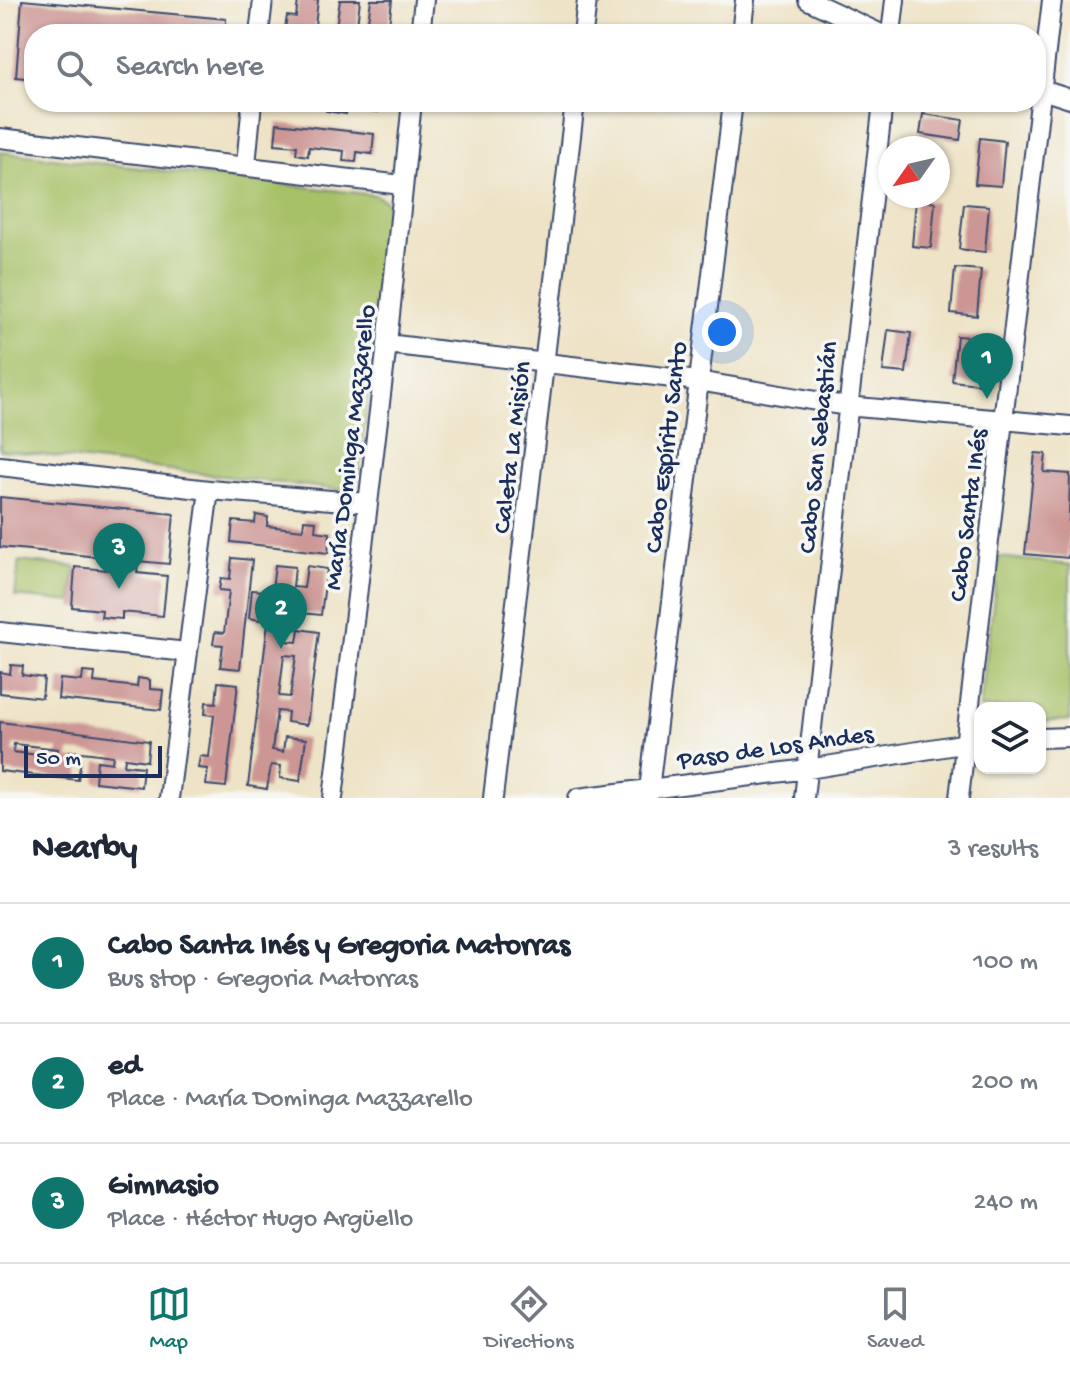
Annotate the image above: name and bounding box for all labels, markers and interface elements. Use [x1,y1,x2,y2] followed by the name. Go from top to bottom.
[24,24,1046,112] search box
[52,46,96,90] icon: search
[116,51,264,86] text: Search here
[878,136,950,208] north arrow
[320,303,385,592] street label: María Dominga Mazzarello
[702,312,742,352] your location
[961,333,1013,399] pin: 1
[794,339,847,555] street label: Cabo San Sebastián
[640,340,697,555] street label: Cabo Espíritu Santo
[488,359,541,536] street label: Caleta La Misión
[945,426,997,604] street label: Cabo Santa Inés
[93,523,145,589] pin: 3
[255,583,307,649] pin: 2
[974,702,1046,774] map controls
[974,702,1046,774] button: layers
[675,720,877,779] street label: Paso de Los Andes
[24,742,162,778] scale bar
[36,747,81,773] text: 50 m
[32,830,137,870] text: Nearby
[948,835,1038,866] text: 3 results
[108,930,570,965] text: Cabo Santa Inés y Gregoria Matorras
[53,948,63,979] text: 1
[973,948,1038,979] text: 100 m
[108,965,418,996] text: Bus stop · Gregoria Matorras
[108,1050,141,1085] text: ed
[52,1068,64,1099] text: 2
[971,1068,1038,1099] text: 200 m
[108,1085,473,1116] text: Place · María Dominga Mazzarello
[108,1170,219,1205] text: Gimnasio
[51,1188,65,1219] text: 3
[974,1188,1038,1219] text: 240 m
[108,1205,413,1236] text: Place · Héctor Hugo Argüello
[147,1282,191,1356] tab: Map
[484,1282,574,1356] tab: Directions
[867,1282,923,1356] tab: Saved

